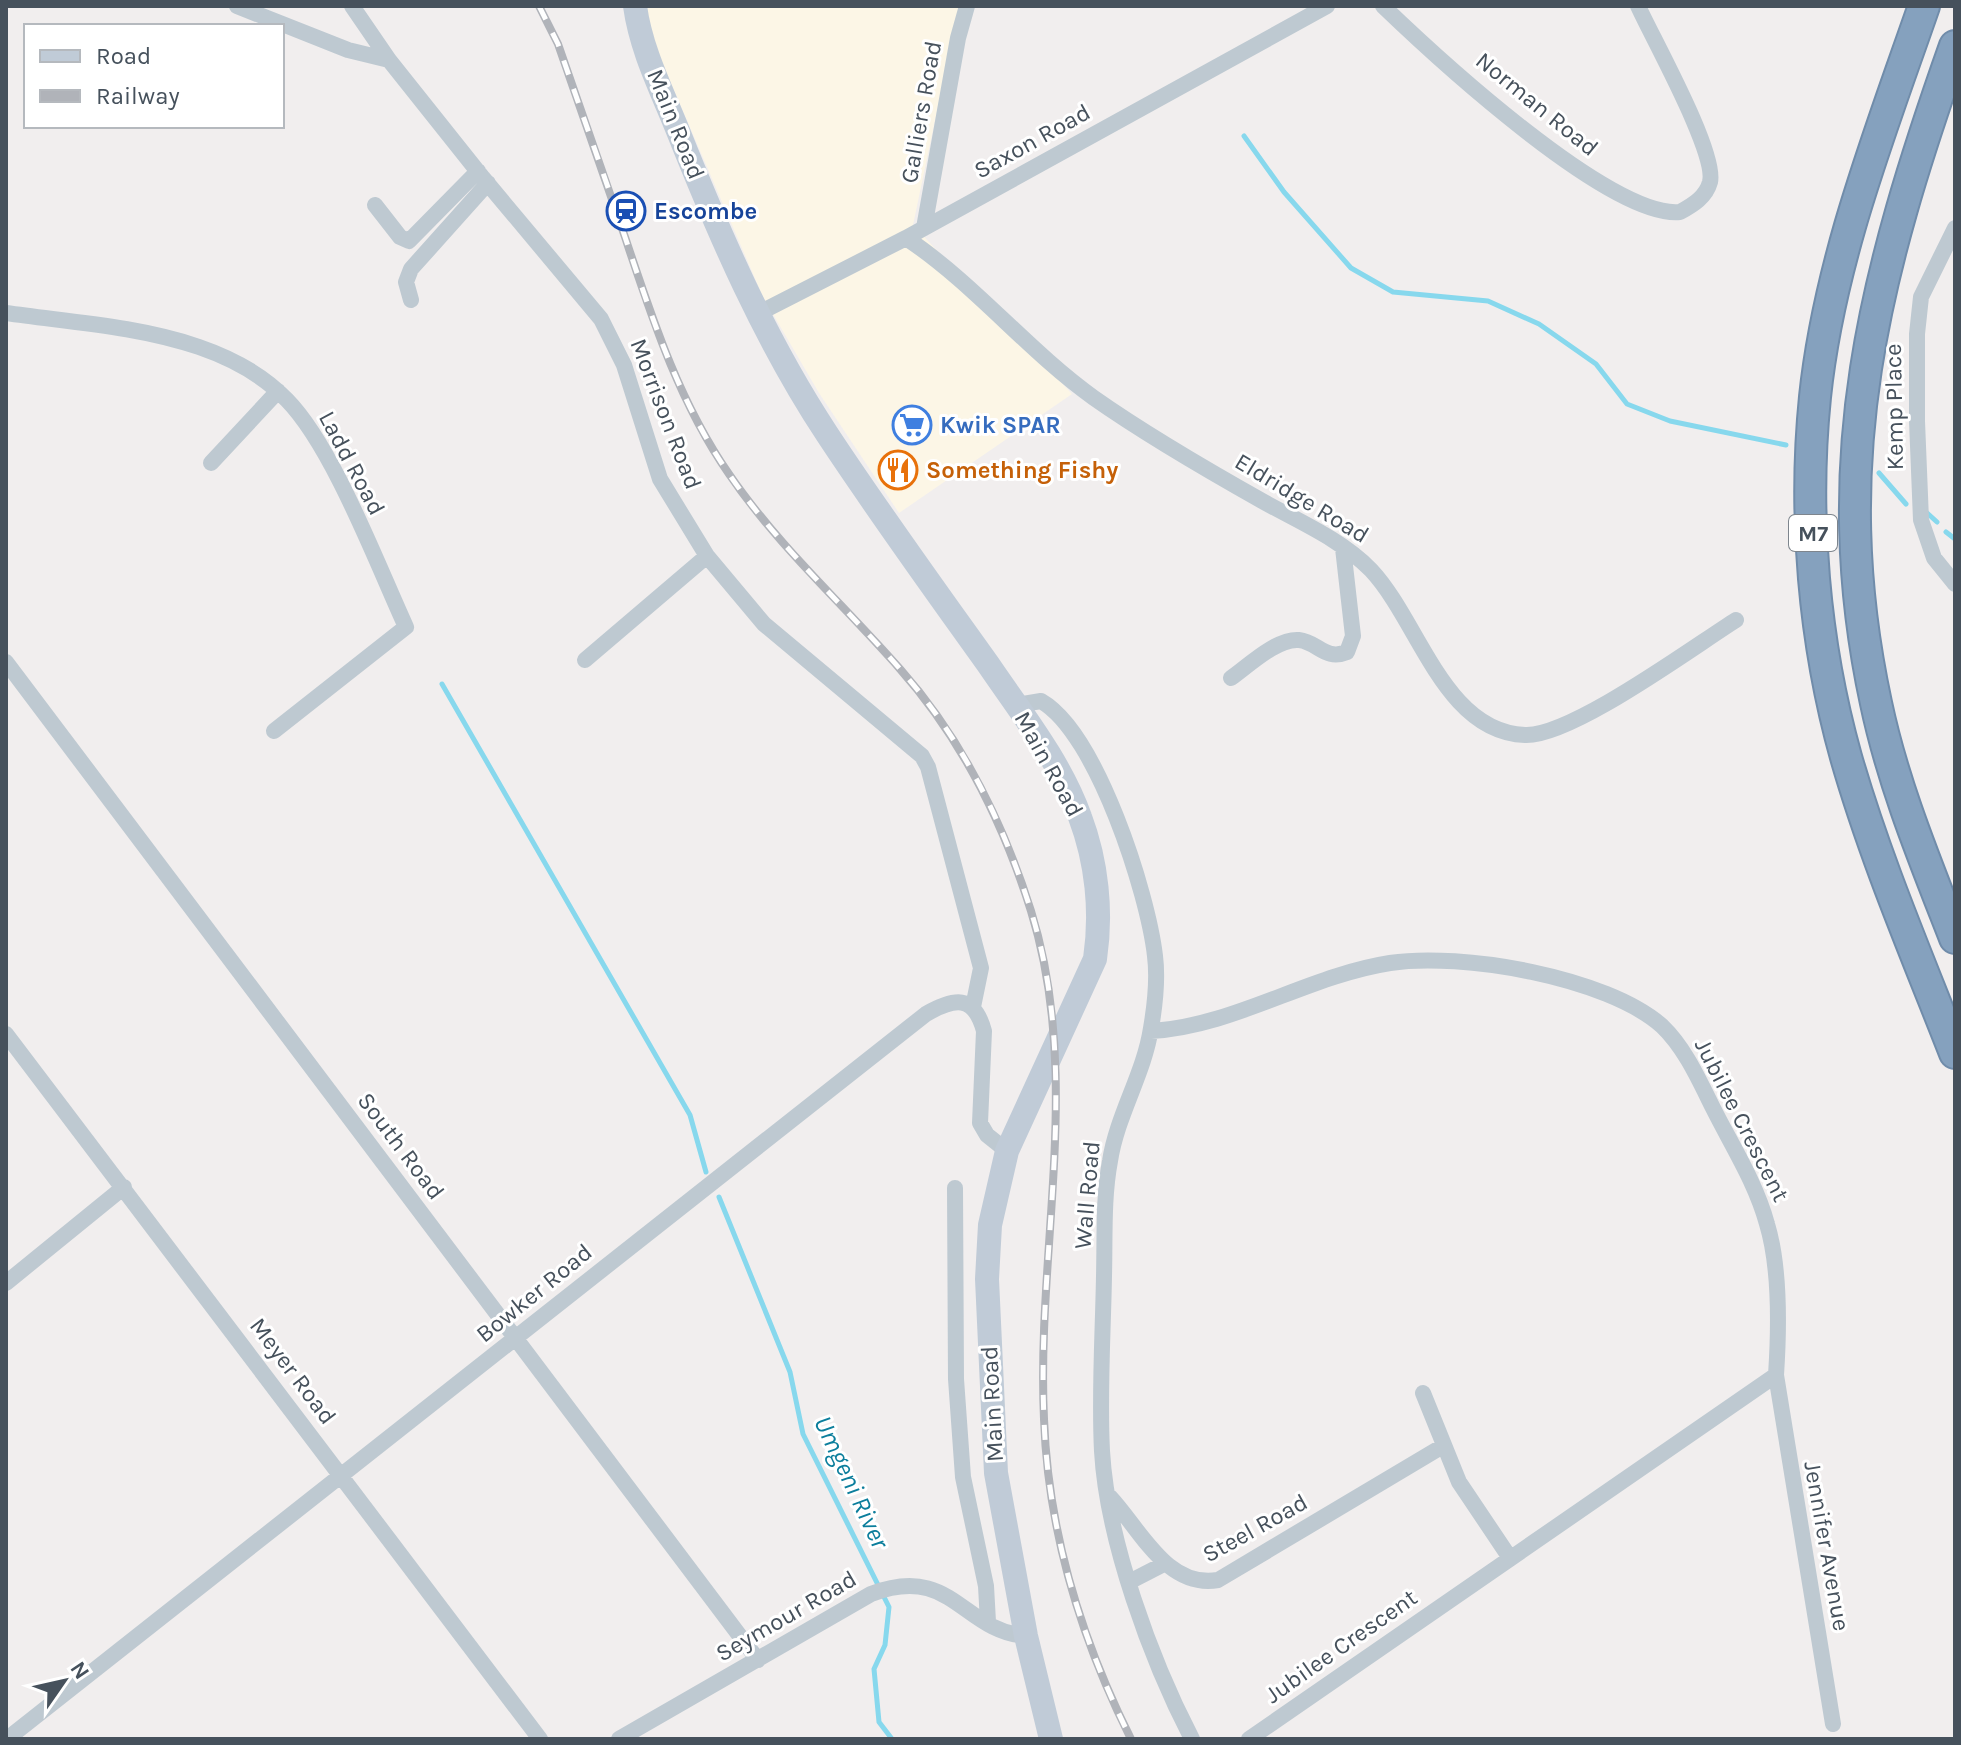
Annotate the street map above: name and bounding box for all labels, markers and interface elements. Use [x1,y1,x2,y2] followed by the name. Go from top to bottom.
[24,24,284,128] legend
[895,39,947,185] street label: Galliers Road
[96,42,151,70] text: Road
[1470,46,1604,162] street label: Norman Road
[641,65,711,183] street label: Main Road
[96,82,180,110] text: Railway
[969,98,1095,184] street label: Saxon Road
[605,190,647,232] station icon: Escombe
[654,197,757,225] place label: Escombe
[624,335,708,493] street label: Morrison Road
[1879,343,1909,471] street label: Kemp Place
[891,404,933,446] supermarket icon: Kwik SPAR
[313,406,391,520] street label: Ladd Road
[940,411,1061,439] place label: Kwik SPAR
[1230,447,1374,549] street label: Eldridge Road
[877,449,919,491] restaurant icon: Something Fishy
[926,456,1118,484] place label: Something Fishy
[1789,515,1837,551] road number: M7
[1009,706,1089,822] street label: Main Road
[1689,1034,1795,1206] street label: Jubilee Crescent
[352,1087,450,1205] street label: South Road
[1068,1140,1106,1250] street label: Wall Road
[470,1238,598,1348] street label: Bowker Road
[244,1312,342,1430] street label: Meyer Road
[975,1345,1009,1463] street label: Main Road
[807,1411,896,1555] water label: Umgeni River
[1798,1459,1856,1633] street label: Jennifer Avenue
[1198,1488,1312,1568] street label: Steel Road
[711,1564,861,1668] street label: Seymour Road
[1260,1583,1422,1709] street label: Jubilee Crescent
[24,1641,104,1721] north arrow
[65,1657,95,1684] text: N

